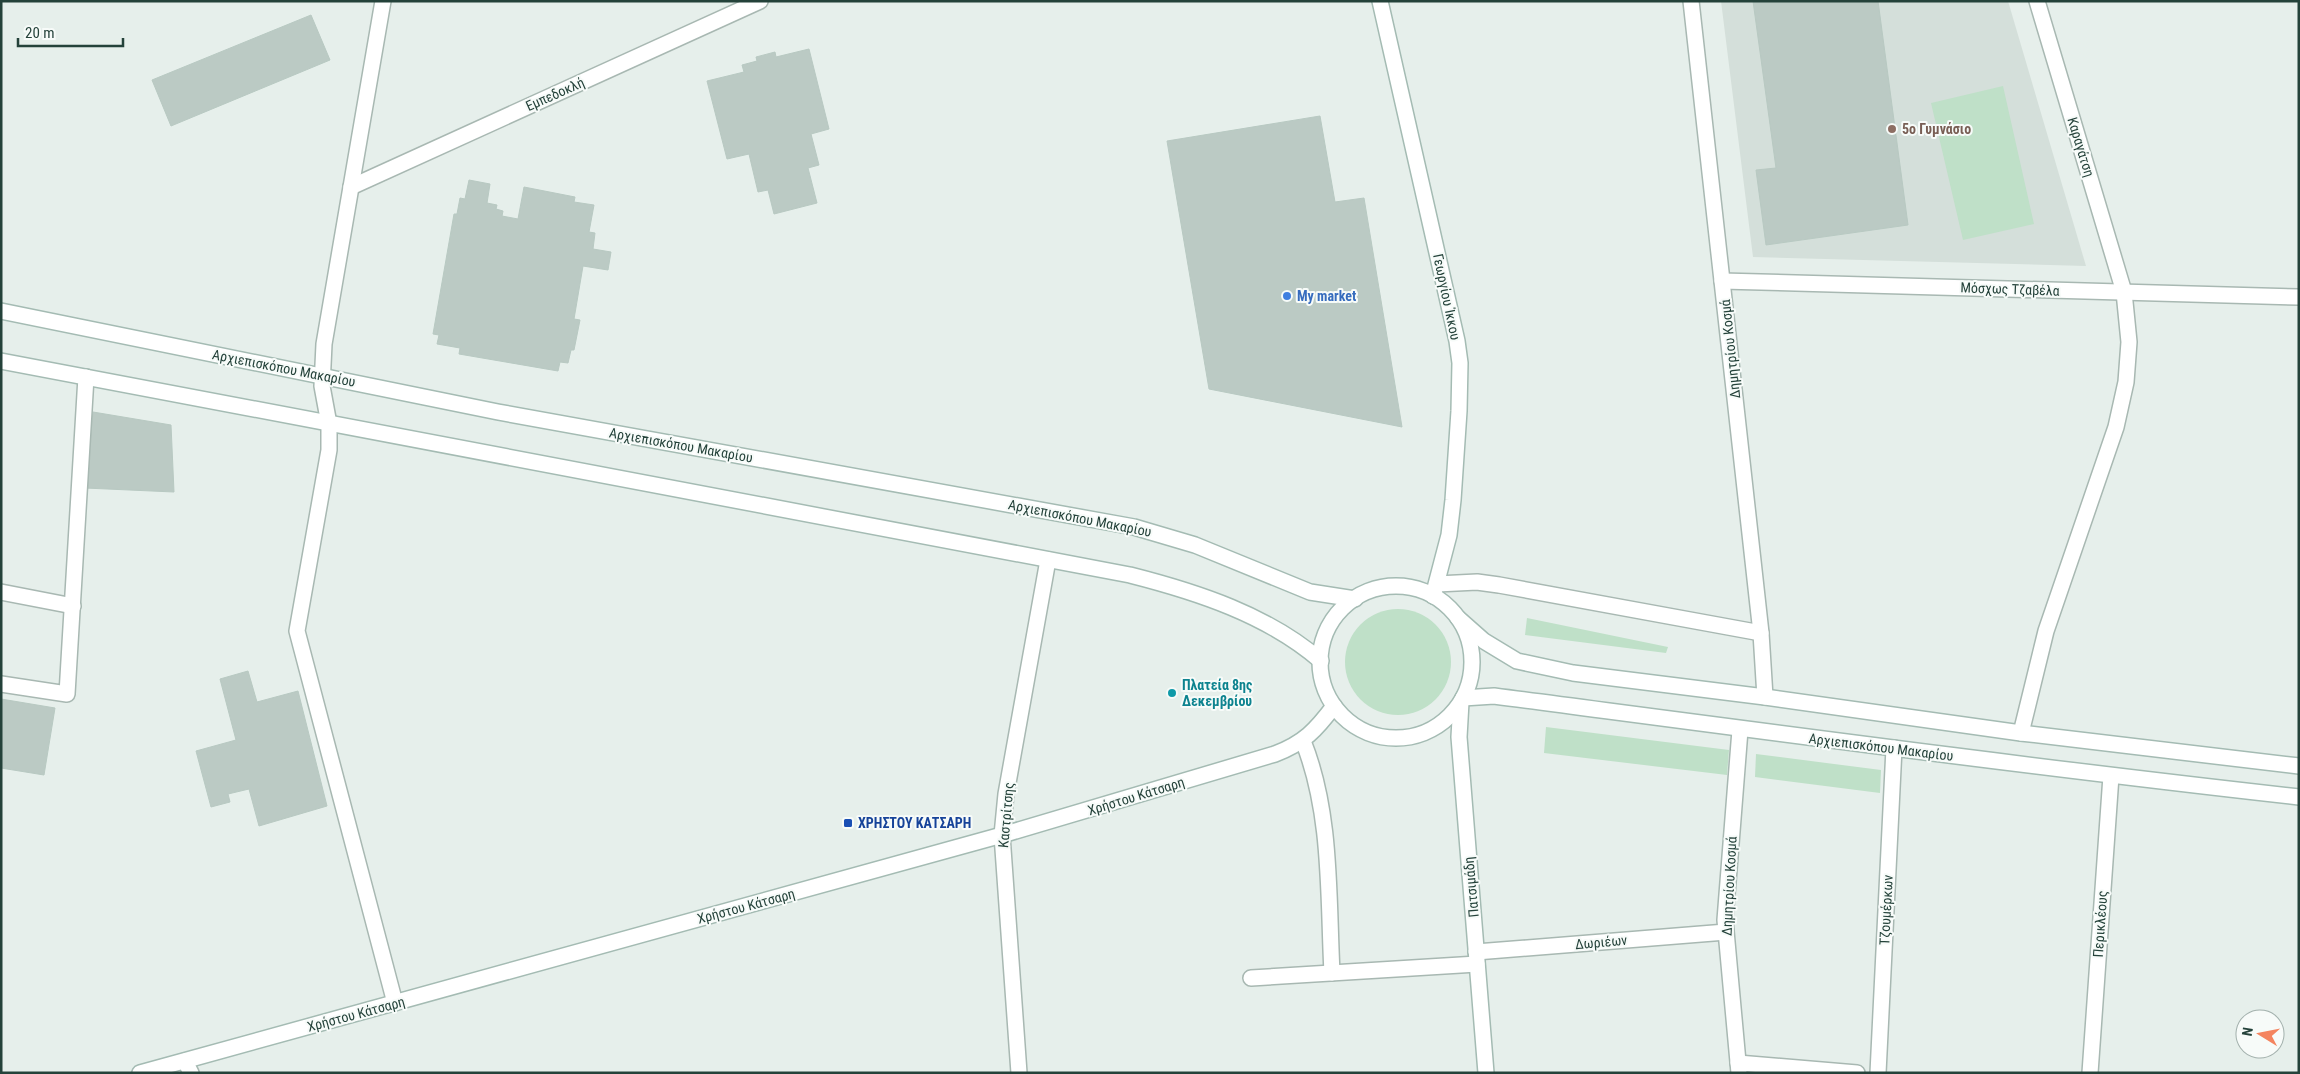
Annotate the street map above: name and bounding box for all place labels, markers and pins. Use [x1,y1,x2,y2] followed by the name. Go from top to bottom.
[1902,121,1971,137] place label: 5ο Γυμνάσιο
[1886,123,1898,135] marker: 5ο Γυμνάσιο
[1297,288,1356,304] place label: My market
[1281,290,1293,302] marker: My market
[1182,677,1252,709] place label: Πλατεία 8ης Δεκεμβρίου
[1166,687,1178,699] marker: Πλατεία 8ης Δεκεμβρίου
[858,815,971,831] place label: ΧΡΗΣΤΟΥ ΚΑΤΣΑΡΗ
[842,817,854,829] marker: ΧΡΗΣΤΟΥ ΚΑΤΣΑΡΗ

